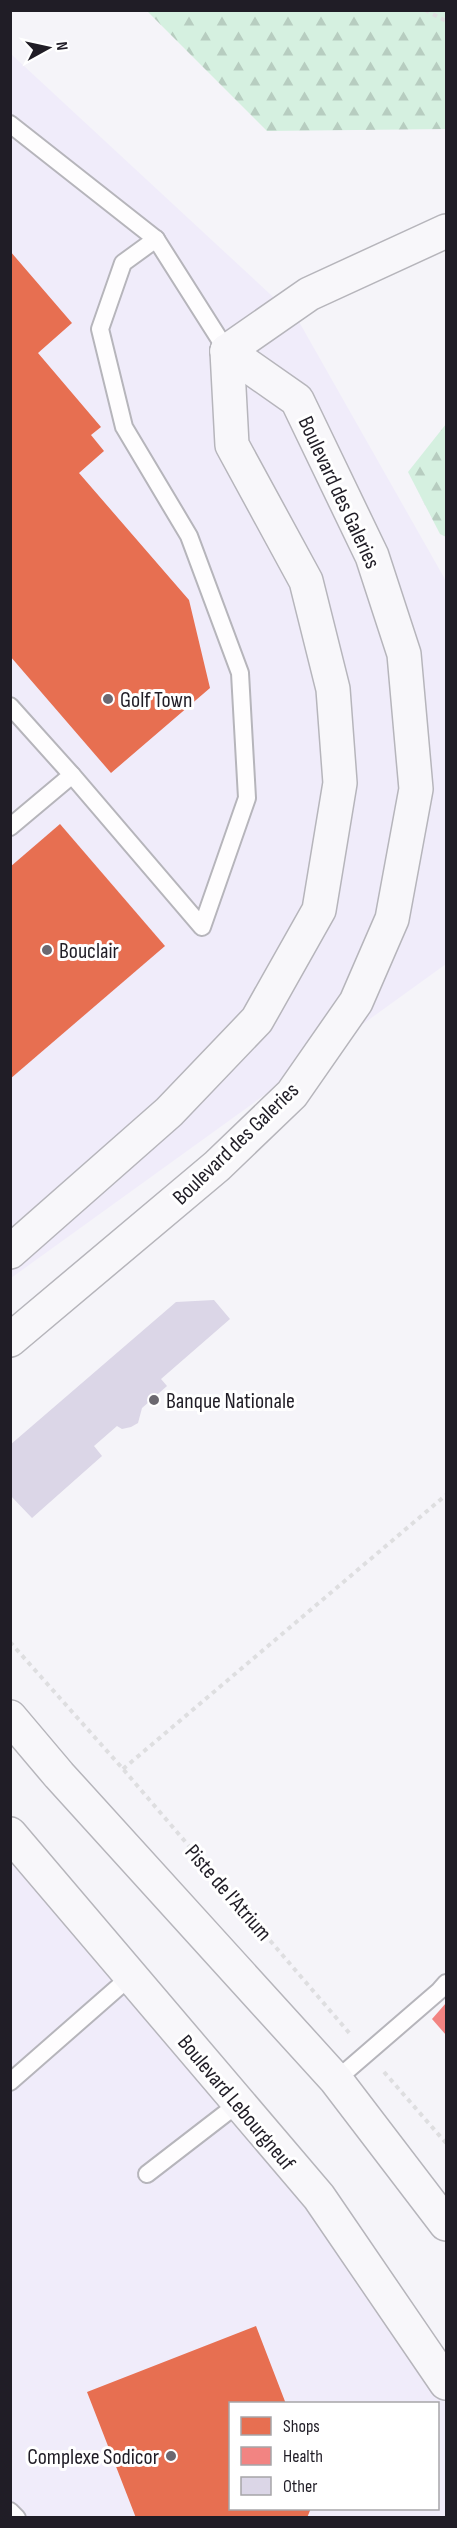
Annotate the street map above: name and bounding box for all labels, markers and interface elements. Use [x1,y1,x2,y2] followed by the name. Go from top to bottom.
[18,18,78,78] north arrow
[51,41,71,52] text: N
[292,412,386,573] street label: Boulevard des Galeries
[120,687,192,714] place label: Golf Town
[101,692,115,706] marker: Golf Town
[59,938,119,965] place label: Bouclair
[40,943,54,957] marker: Bouclair
[167,1077,305,1211] street label: Boulevard des Galeries
[166,1388,295,1415] place label: Banque Nationale
[147,1393,161,1407] marker: Banque Nationale
[179,1839,277,1947] street label: Piste de l'Atrium
[171,2030,301,2177] street label: Boulevard Lebourgneuf
[229,2402,439,2510] legend
[283,2416,320,2437] text: Shops
[27,2444,159,2471] place label: Complexe Sodicor
[283,2446,323,2467] text: Health
[164,2449,178,2463] marker: Complexe Sodicor
[283,2476,317,2497] text: Other

